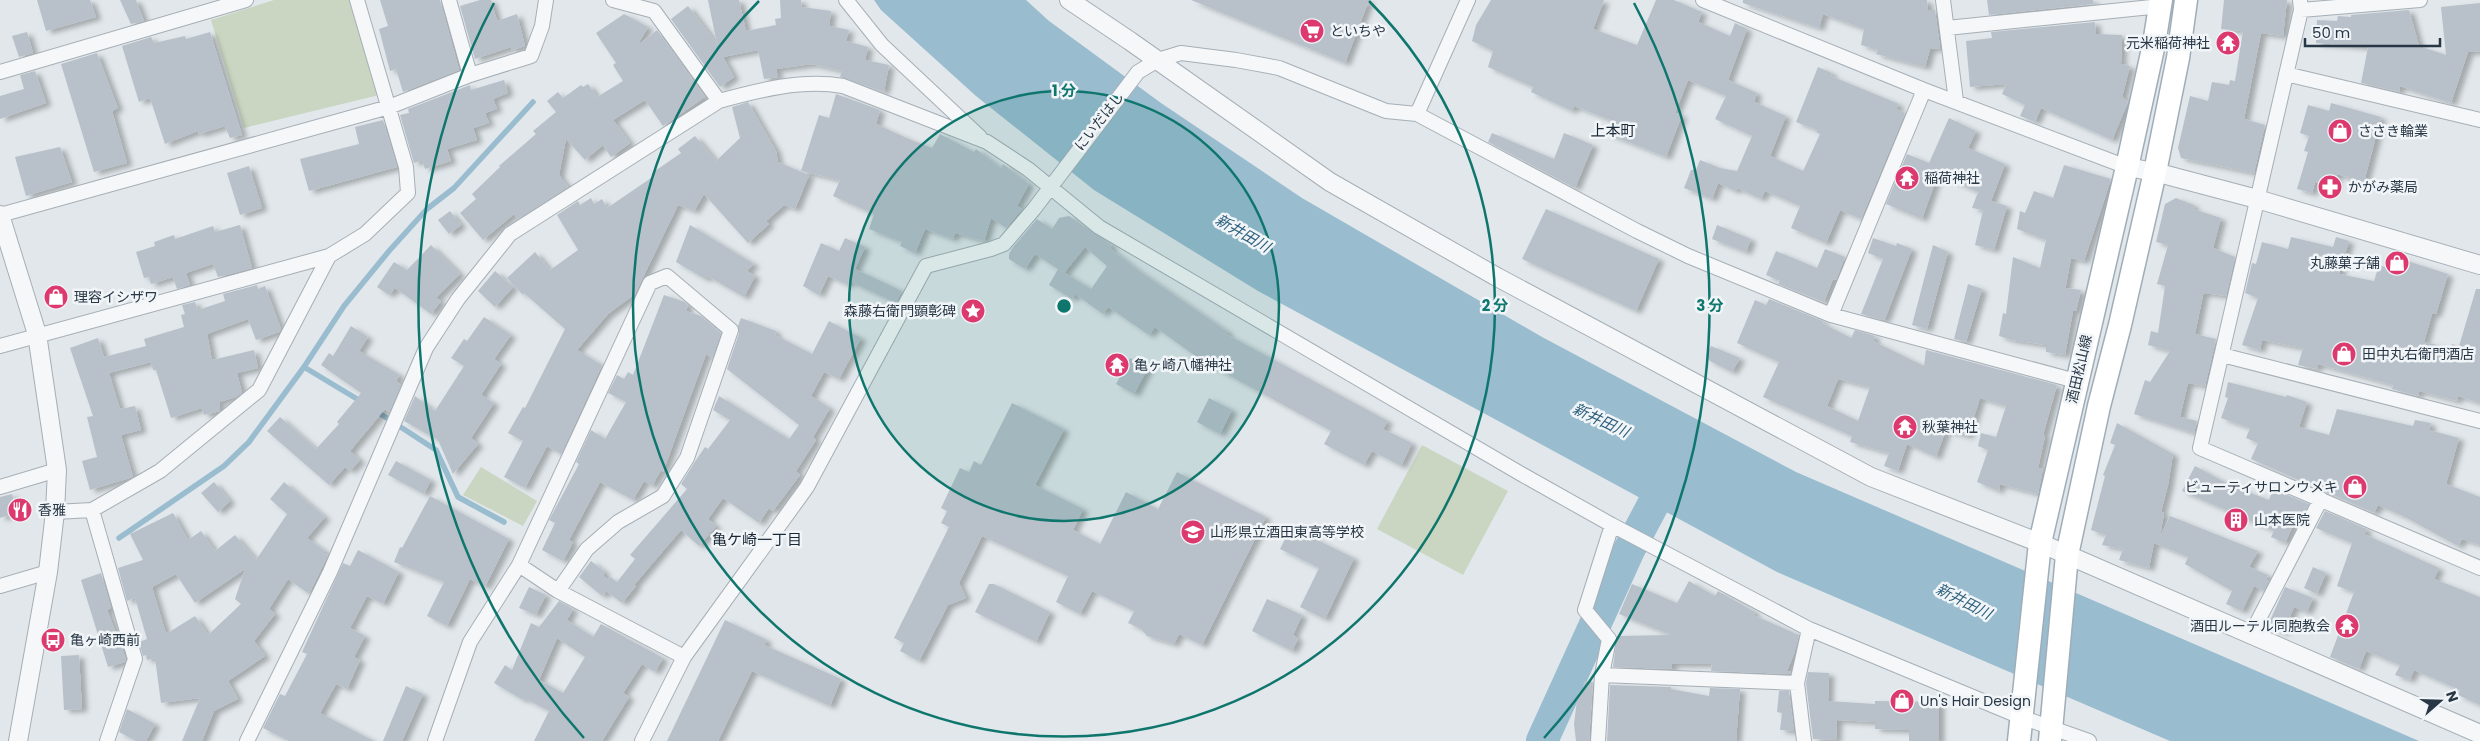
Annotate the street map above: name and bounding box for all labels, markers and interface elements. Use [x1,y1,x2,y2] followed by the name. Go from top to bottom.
[2305,15,2440,47] scale bar
[1299,18,1325,44] supermarket icon: といちや
[1330,21,1386,41] place label: といちや
[2312,22,2350,43] text: 50 m
[2215,30,2241,56] temple icon: 元米稲荷神社
[2126,33,2210,53] place label: 元米稲荷神社
[1052,80,1076,101] text: 1 分
[1070,87,1128,155] street label: にいだはし
[2327,118,2353,144] shop icon: ささき輪業
[1590,120,1636,141] district label: 上本町
[2358,121,2428,141] place label: ささき輪業
[1894,165,1920,191] temple icon: 稲荷神社
[1924,168,1980,188] place label: 稲荷神社
[2317,174,2343,200] pharmacy icon: かがみ薬局
[2348,177,2418,197] place label: かがみ薬局
[1212,209,1276,258] water label: 新井田川
[2384,250,2410,276] shop icon: 丸藤菓子舗
[2310,253,2380,273] place label: 丸藤菓子舗
[43,284,69,310] shop icon: 理容イシザワ
[74,287,158,307] place label: 理容イシザワ
[1482,295,1508,316] text: 2 分
[1696,295,1724,316] text: 3 分
[1055,297,1073,315] centre of rings
[960,298,986,324] place icon: 森藤右衛門顕彰碑
[844,301,956,321] place label: 森藤右衛門顕彰碑
[2061,333,2097,405] street label: 酒田松山線
[2331,341,2357,367] shop icon: 田中丸右衛門酒店
[2362,344,2474,364] place label: 田中丸右衛門酒店
[1104,352,1130,378] temple icon: 亀ヶ崎八幡神社
[1134,355,1232,375] place label: 亀ヶ崎八幡神社
[1569,398,1634,443] water label: 新井田川
[1892,414,1918,440] temple icon: 秋葉神社
[1922,417,1978,437] place label: 秋葉神社
[2342,474,2368,500] shop icon: ビューティサロンウメキ
[2185,477,2338,497] place label: ビューティサロンウメキ
[7,497,33,523] restaurant icon: 香雅
[38,500,66,520] place label: 香雅
[2223,507,2249,533] building icon: 山本医院
[2254,510,2310,530] place label: 山本医院
[1180,519,1206,545] school or university icon: 山形県立酒田東高等学校
[1210,522,1364,542] place label: 山形県立酒田東高等学校
[712,529,802,550] district label: 亀ケ崎一丁目
[1932,578,1997,625] water label: 新井田川
[2334,613,2360,639] temple icon: 酒田ルーテル同胞教会
[2190,616,2330,636] place label: 酒田ルーテル同胞教会
[40,627,66,653] bus stop icon: 亀ヶ崎西前
[70,630,140,650] place label: 亀ヶ崎西前
[2415,676,2465,726] north arrow
[1889,688,1915,714] shop icon: Un's Hair Design
[2441,688,2463,705] text: N
[1920,691,2031,711] place label: Un's Hair Design

